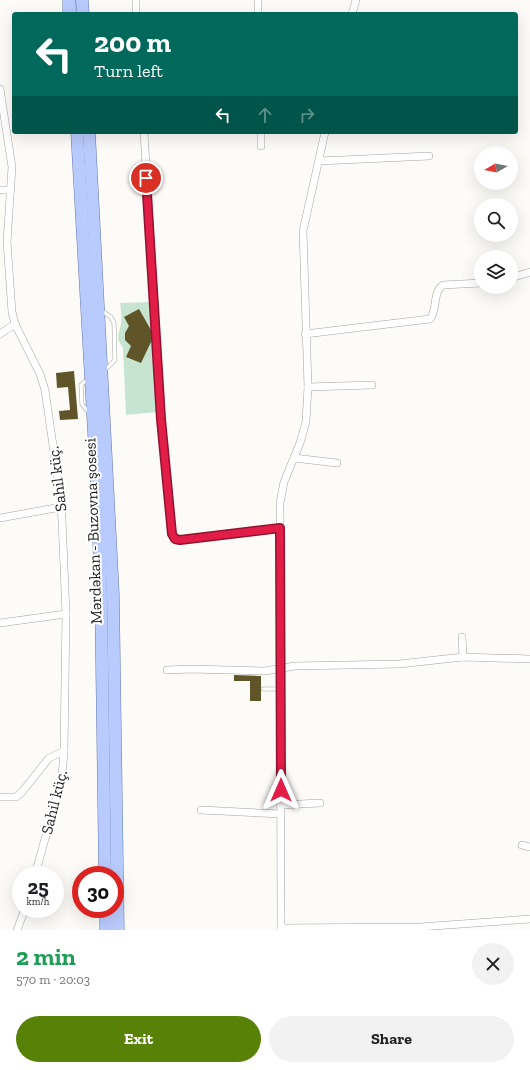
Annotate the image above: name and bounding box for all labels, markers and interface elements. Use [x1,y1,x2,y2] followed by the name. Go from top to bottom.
[94,26,171,59] text: 200 m
[28,28,80,80] icon: left
[94,60,163,82] text: Turn left
[212,104,234,126] icon: left
[254,104,276,126] icon: ahead
[296,104,318,126] icon: right
[474,146,518,190] north arrow
[474,146,518,294] map controls
[129,161,163,195] pin
[135,167,157,189] icon: arrive
[474,198,518,242] button: search
[474,250,518,294] button: layers
[80,437,106,624] street label: Mərdəkan - Buzovna şosesi
[44,445,70,513] street label: Sahil küç.
[37,768,71,836] street label: Sahil küç.
[260,769,302,811] position arrow
[72,866,124,918] speed limit sign: 30
[27,875,49,899] text: 25
[27,896,49,908] text: km/h
[16,942,76,971] text: 2 min
[472,943,514,985] button: close
[16,972,90,987] text: 570 m · 20:03
[16,1016,261,1062] button: Exit
[269,1016,514,1062] button: Share

